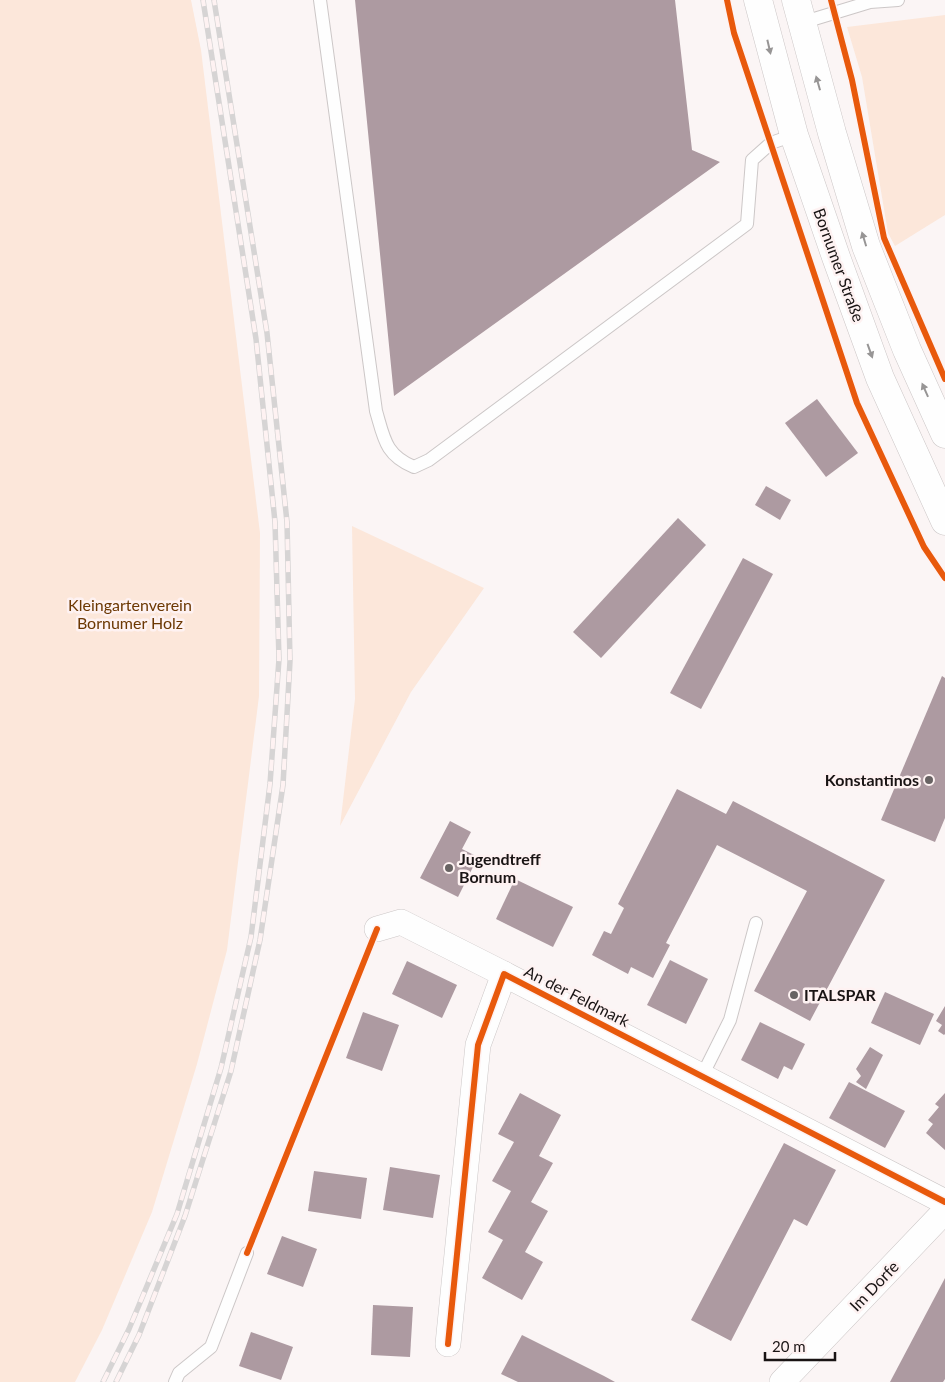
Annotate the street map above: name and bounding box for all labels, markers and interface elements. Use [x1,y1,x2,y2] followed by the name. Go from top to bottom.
[765,40,773,55] one-way arrow
[814,76,822,91] one-way arrow
[810,205,869,324] street label: Bornumer Straße
[860,231,868,246] one-way arrow
[866,344,874,359] one-way arrow
[921,383,929,397] one-way arrow
[68,595,192,632] park label: Kleingartenverein Bornumer Holz
[825,770,919,789] place label: Konstantinos
[923,774,935,786] marker: Konstantinos
[459,849,541,886] place label: Jugendtreff Bornum
[443,862,455,874] marker: Jugendtreff Bornum
[521,961,634,1031] street label: An der Feldmark
[804,985,877,1004] place label: ITALSPAR
[788,989,800,1001] marker: ITALSPAR
[845,1257,902,1315] street label: Im Dorfe
[765,1330,835,1362] scale bar
[772,1337,806,1355] text: 20 m

